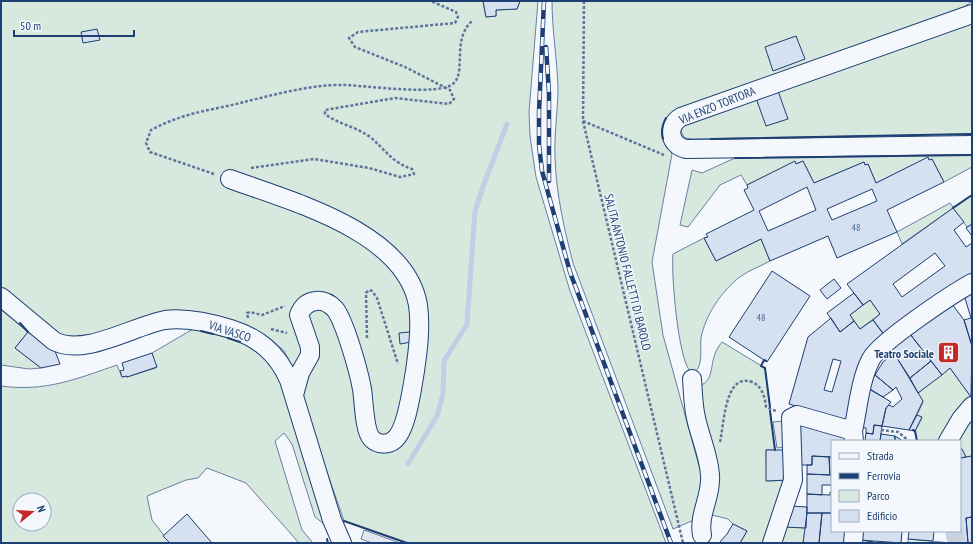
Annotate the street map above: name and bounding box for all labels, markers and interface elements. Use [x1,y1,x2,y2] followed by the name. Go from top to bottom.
[14,12,134,38] scale bar
[20,18,41,33] text: 50 m
[676,83,758,128] street label: VIA ENZO TORTORA
[601,192,655,352] street label: SALITA ANTONIO FALLETTI DI BAROLO
[852,221,861,234] house number: 48
[757,311,766,324] house number: 48
[206,317,253,345] street label: VIA VASCO
[936,340,962,366] building icon: Teatro Sociale
[874,346,934,361] place label: Teatro Sociale
[831,440,961,532] legend
[867,448,894,463] text: Strada
[867,468,901,483] text: Ferrovia
[867,488,889,503] text: Parco
[12,492,52,532] north arrow
[34,504,49,514] text: N
[867,508,897,523] text: Edificio

